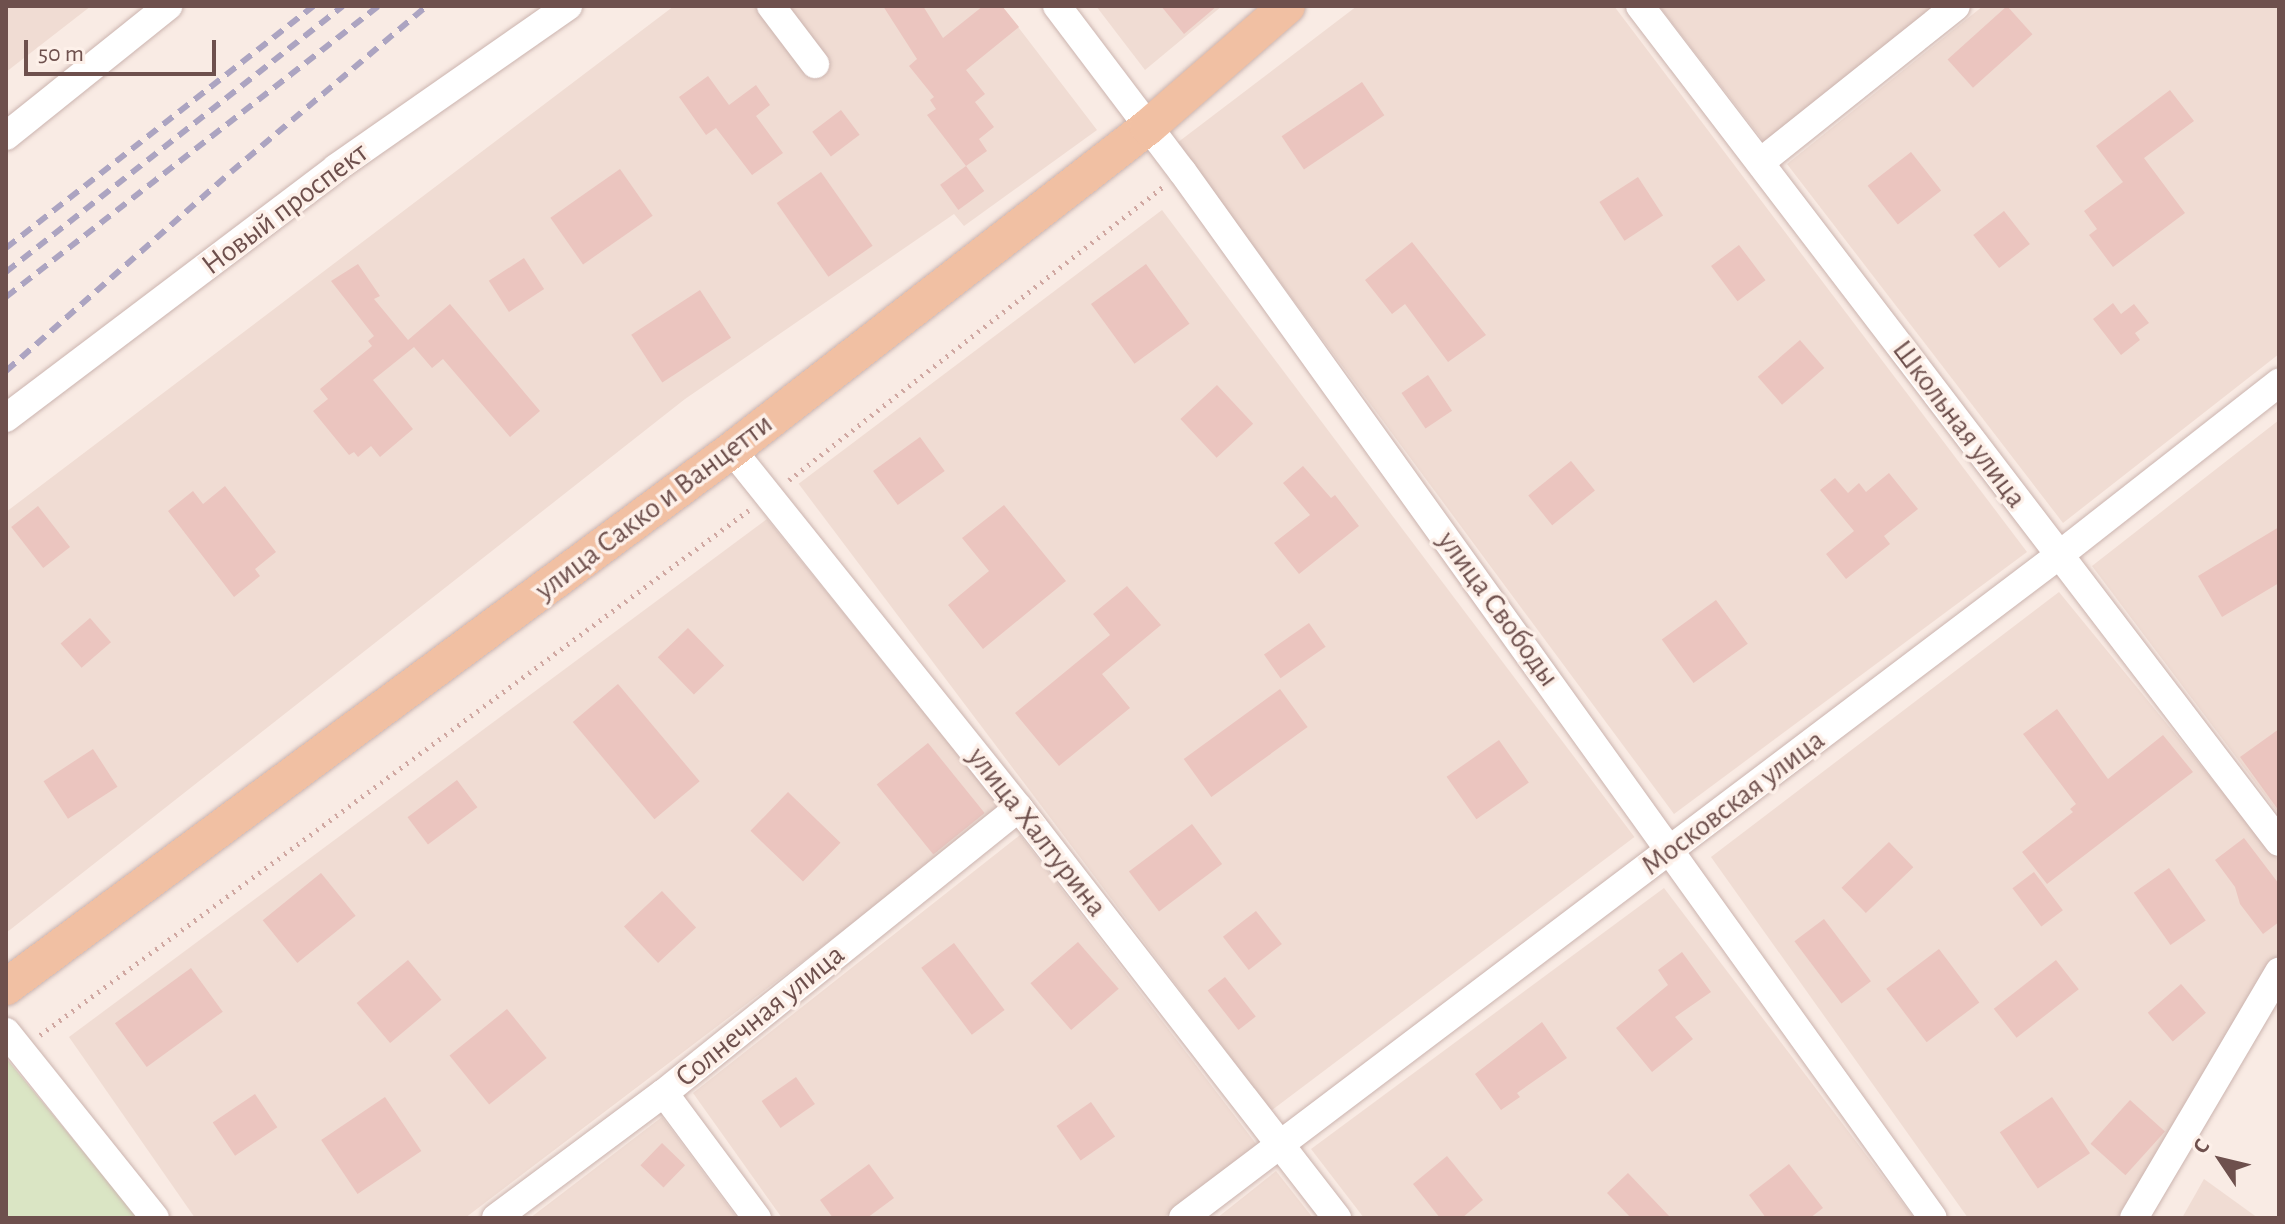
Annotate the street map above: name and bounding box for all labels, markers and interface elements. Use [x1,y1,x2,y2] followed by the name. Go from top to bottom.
[28,24,220,74] scale bar
[38,42,84,66] text: 50 m
[195,135,375,283] street label: Новый проспект
[1884,333,2034,515] street label: Школьная улица
[528,406,780,608] street label: улица Сакко и Ванцетти
[1429,524,1567,694] street label: улица Свободы
[1634,722,1832,884] street label: Московская улица
[960,740,1114,924] street label: улица Халтурина
[668,937,852,1095] street label: Солнечная улица
[2181,1120,2261,1200] north arrow
[2189,1135,2214,1158] text: С

